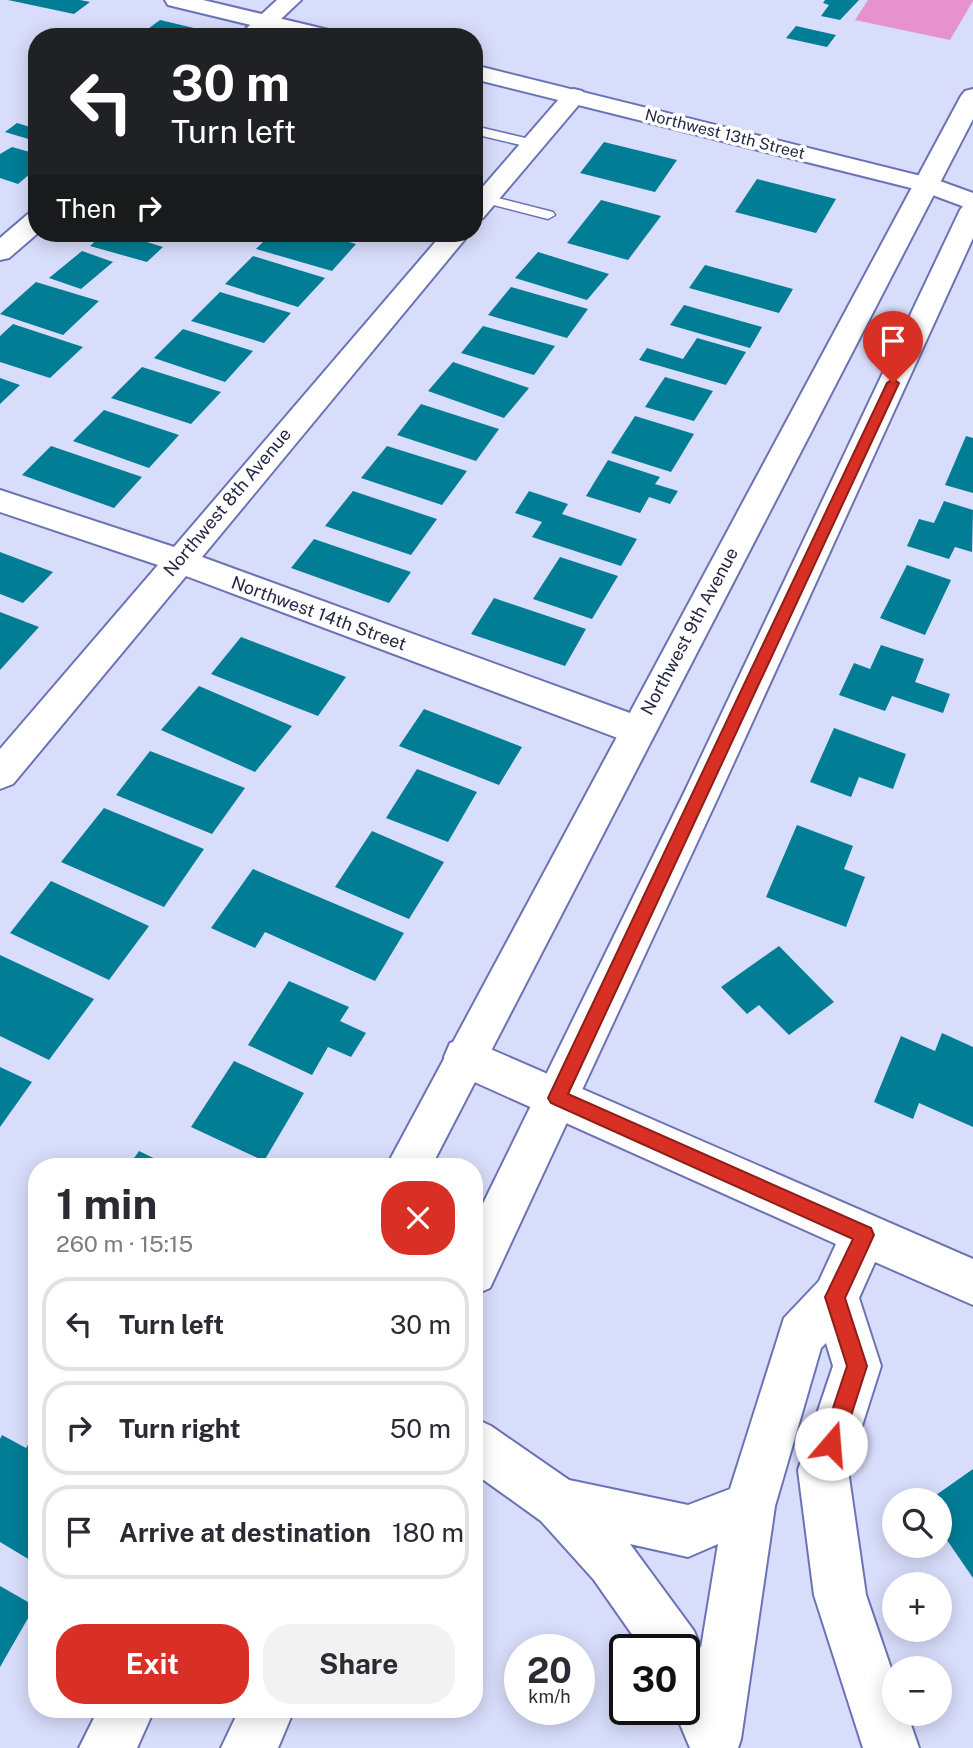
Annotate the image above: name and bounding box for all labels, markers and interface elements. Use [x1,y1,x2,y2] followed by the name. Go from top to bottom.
[171,54,290,112] text: 30 m
[56,56,147,147] icon: left
[643,105,807,163] street label: Northwest 13th Street
[171,113,296,150] text: Turn left
[130,189,168,227] icon: right
[56,193,116,224] text: Then
[863,311,923,383] pin
[874,322,912,360] icon: arrive
[159,424,295,580] street label: Northwest 8th Avenue
[636,544,742,718] street label: Northwest 9th Avenue
[229,572,409,654] street label: Northwest 14th Street
[56,1179,157,1228] text: 1 min
[381,1181,455,1255] button: close
[56,1230,193,1257] text: 260 m · 15:15
[60,1305,98,1343] icon: left
[119,1309,224,1340] text: Turn left
[390,1309,451,1340] text: 30 m
[794,1407,868,1481] position arrow
[60,1409,98,1447] icon: right
[119,1413,241,1444] text: Turn right
[390,1413,451,1444] text: 50 m
[882,1488,952,1726] map controls
[882,1488,952,1558] button: search
[60,1513,98,1551] icon: arrive
[119,1517,371,1548] text: Arrive at destination
[392,1517,464,1548] text: 180 m
[882,1572,952,1642] button: +
[56,1624,249,1704] button: Exit
[263,1624,455,1704] button: Share
[609,1634,700,1725] speed limit sign: 30
[527,1650,572,1691] text: 20
[882,1656,952,1726] button: −
[528,1686,571,1707] text: km/h

